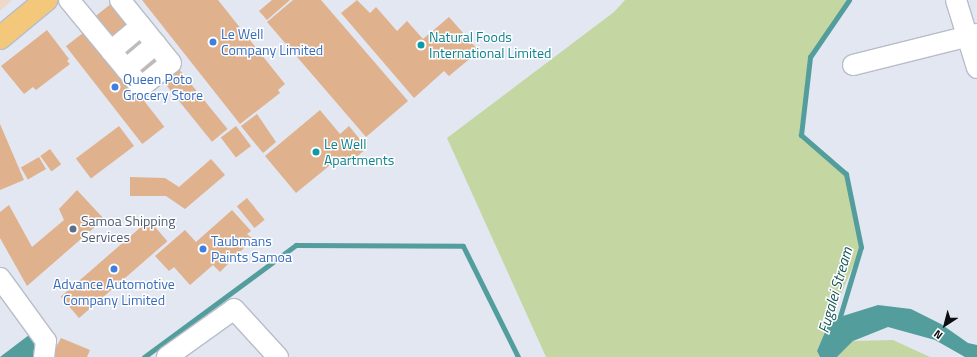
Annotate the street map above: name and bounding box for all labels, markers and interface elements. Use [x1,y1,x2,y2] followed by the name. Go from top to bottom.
[221,26,323,58] place label: Le Well Company Limited
[429,29,551,62] place label: Natural Foods International Limited
[208,37,218,47] marker: Le Well Company Limited
[416,40,426,50] marker: Natural Foods International Limited
[123,71,203,104] place label: Queen Poto Grocery Store
[110,82,120,92] marker: Queen Poto Grocery Store
[324,136,394,168] place label: Le Well Apartments
[311,147,321,157] marker: Le Well Apartments
[81,213,175,246] place label: Samoa Shipping Services
[68,224,78,234] marker: Samoa Shipping Services
[211,233,292,266] place label: Taubmans Paints Samoa
[198,244,208,254] marker: Taubmans Paints Samoa
[814,245,856,335] water label: Fugalei Stream
[109,264,119,274] marker: Advance Automotive Company Limited
[53,276,175,308] place label: Advance Automotive Company Limited
[925,305,965,345] north arrow
[930,326,946,343] text: N

